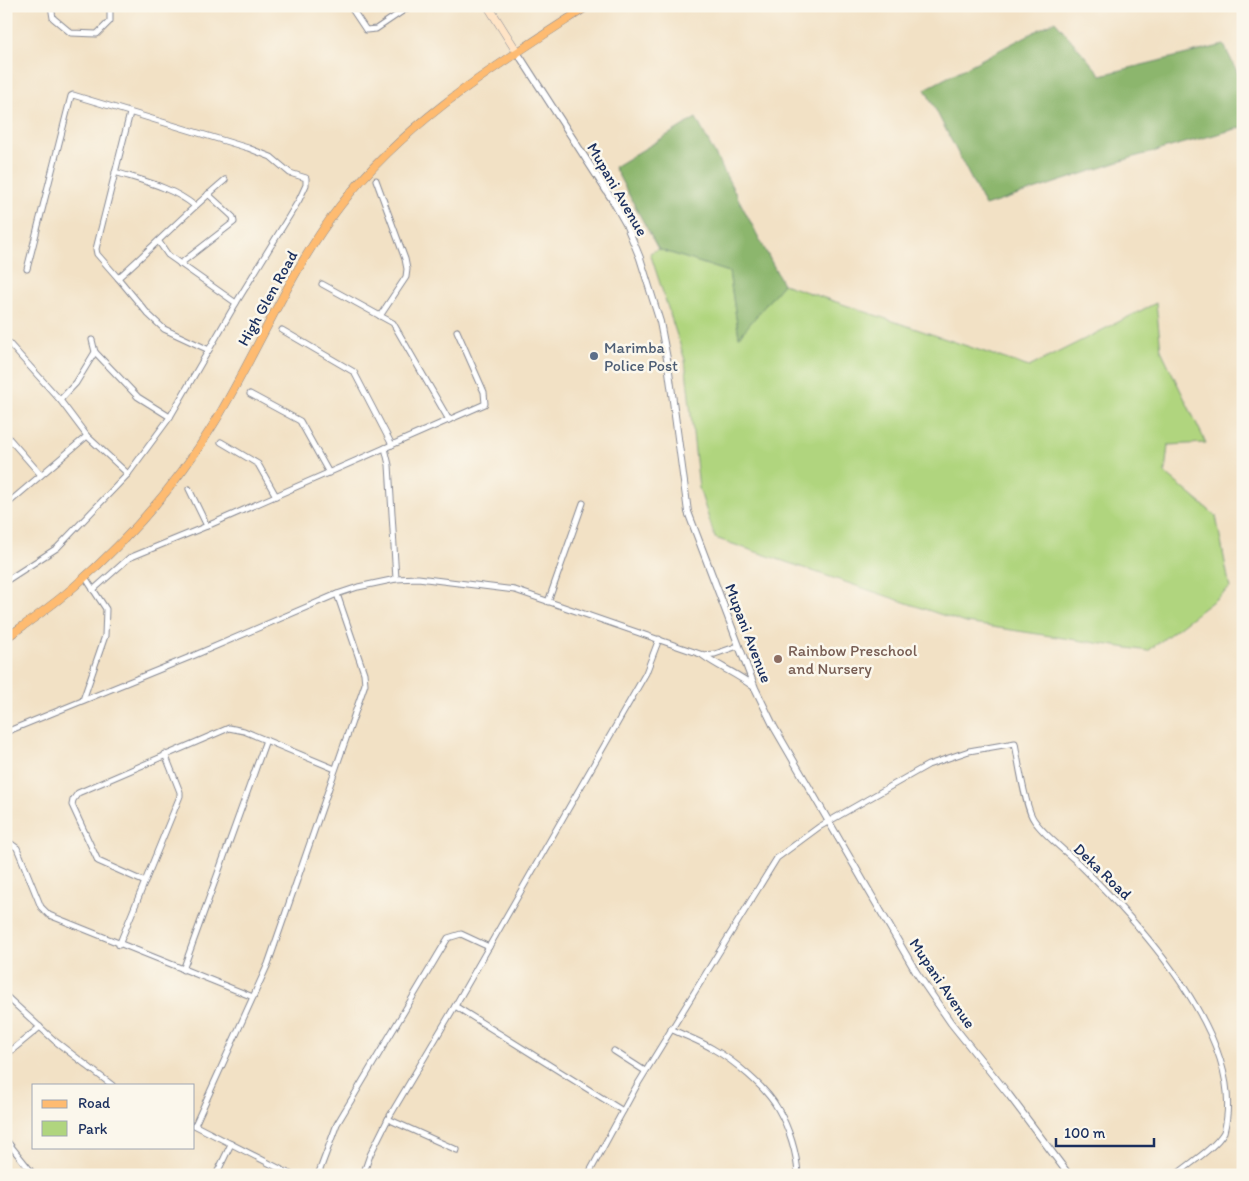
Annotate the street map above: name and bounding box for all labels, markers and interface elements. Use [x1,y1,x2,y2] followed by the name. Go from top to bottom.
[583,139,652,240] street label: Mupani Avenue
[233,247,302,349] street label: High Glen Road
[604,338,678,375] place label: Marimba Police Post
[588,350,600,362] marker: Marimba Police Post
[721,581,776,686] street label: Mupani Avenue
[788,641,918,678] place label: Rainbow Preschool and Nursery
[772,653,784,665] marker: Rainbow Preschool and Nursery
[1070,839,1136,904] street label: Deka Road
[905,935,980,1032] street label: Mupani Avenue
[32,1084,195,1148] legend
[78,1094,111,1112] text: Road
[1056,1116,1154,1148] scale bar
[78,1120,108,1138] text: Park
[1064,1124,1106,1142] text: 100 m

